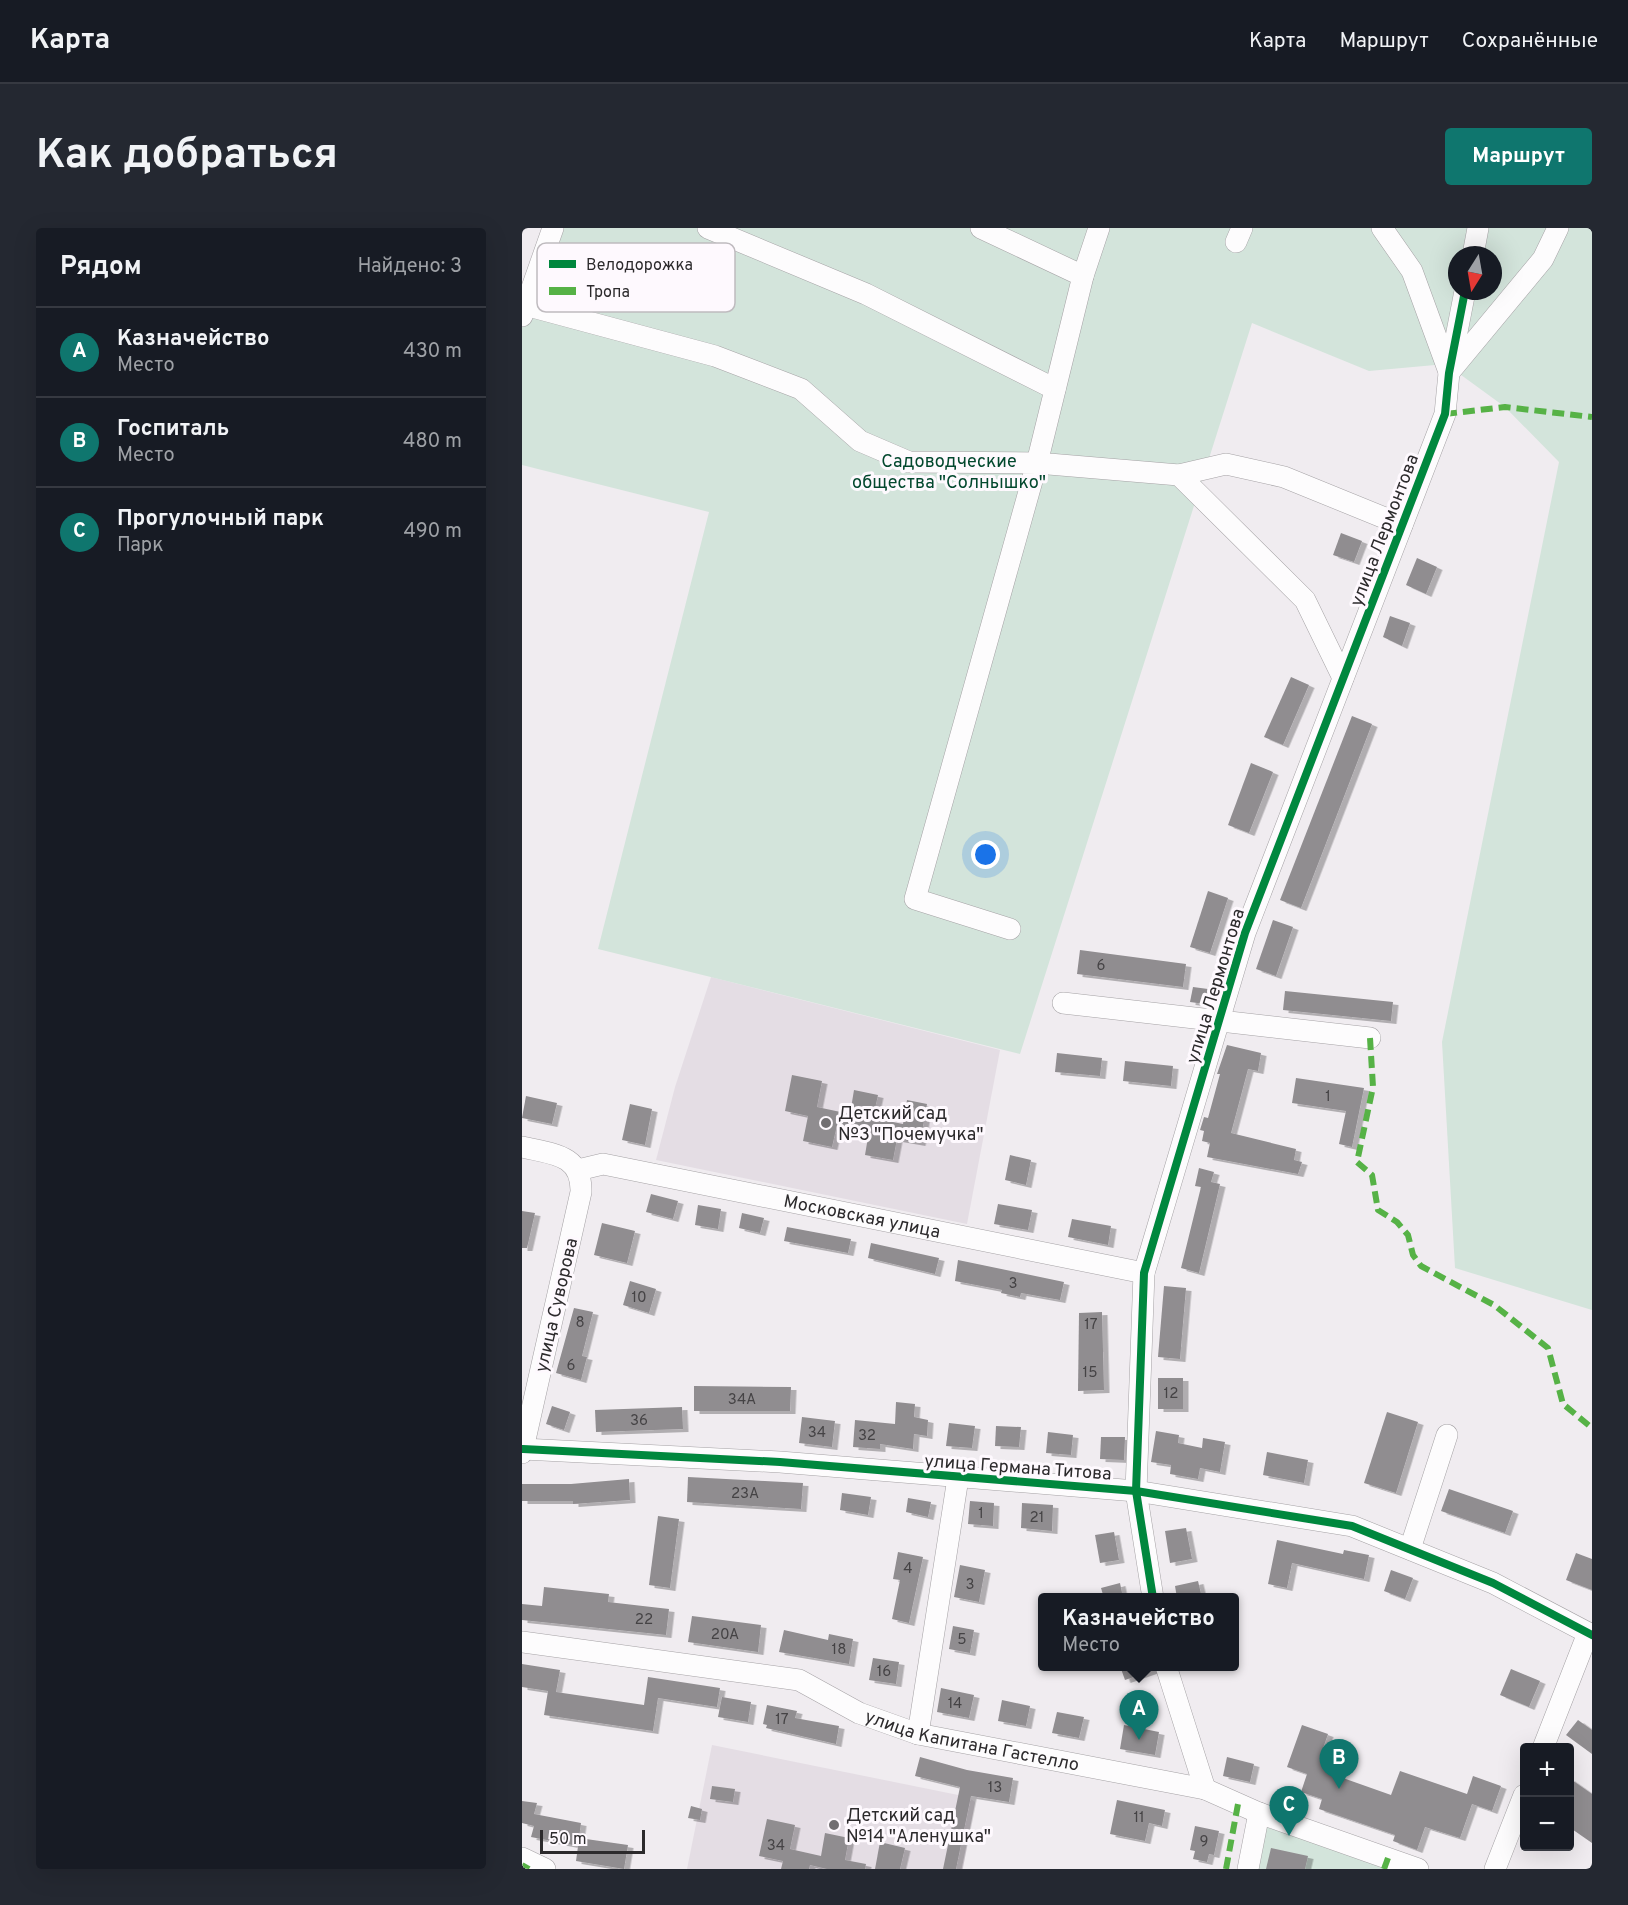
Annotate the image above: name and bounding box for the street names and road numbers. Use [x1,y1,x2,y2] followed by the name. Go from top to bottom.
[1346,451,1425,610] street label: улица Лермонтова
[1182,906,1251,1067] street label: улица Лермонтова
[781,1191,942,1245] street label: Московская улица
[531,1236,584,1375] street label: улица Суворова
[923,1450,1112,1487] street label: улица Германа Титова
[861,1706,1081,1778] street label: улица Капитана Гастелло

